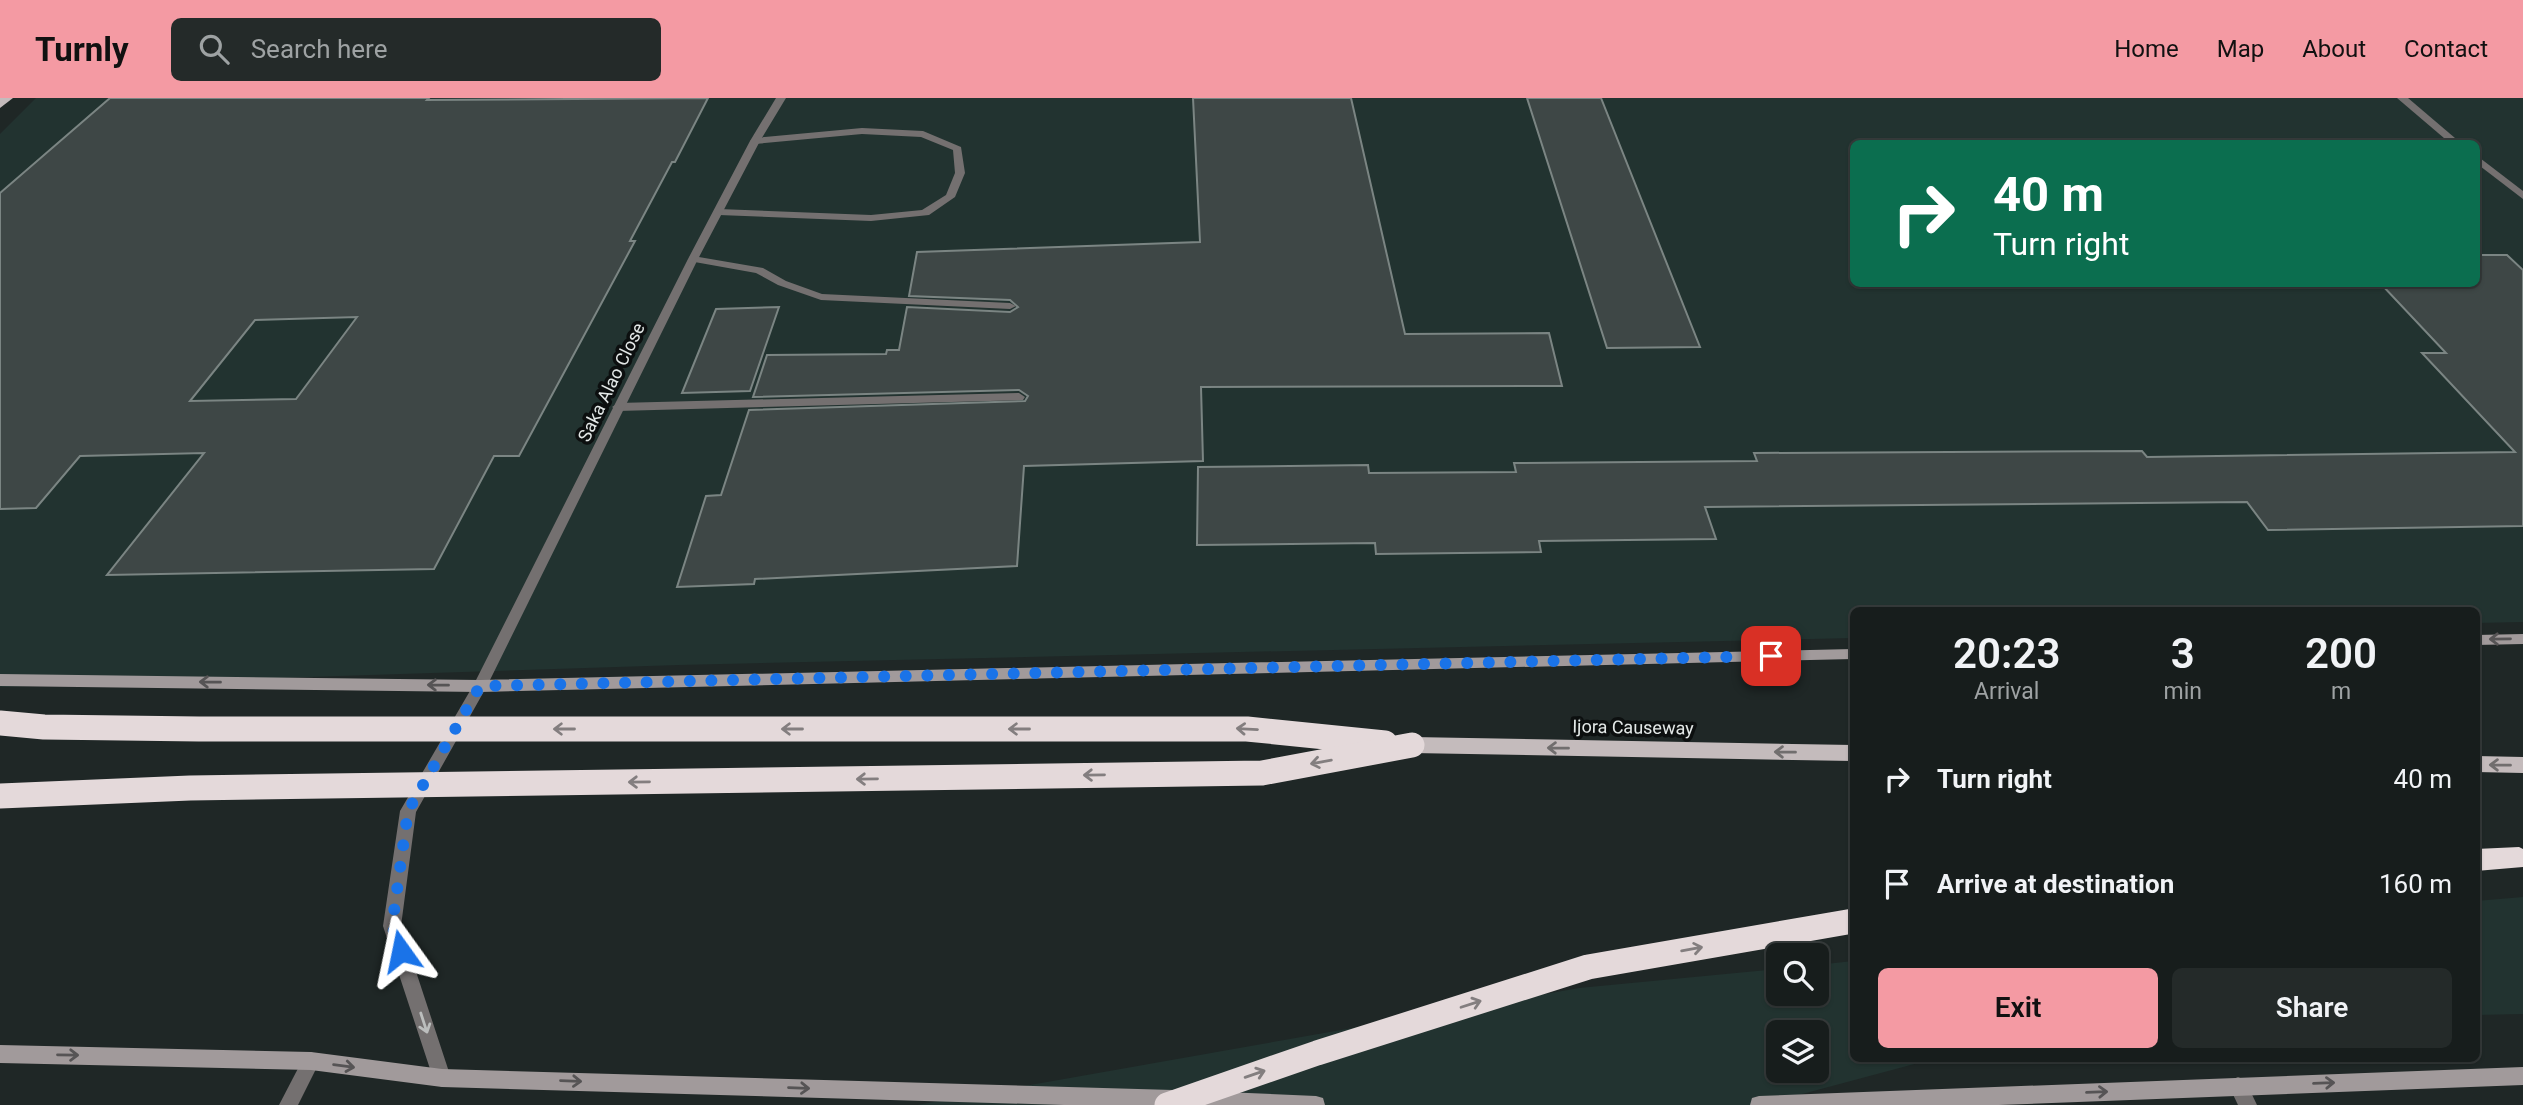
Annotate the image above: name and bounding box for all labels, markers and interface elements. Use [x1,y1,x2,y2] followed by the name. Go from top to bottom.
[171,18,661,81] search box
[35,30,129,69] text: Turnly
[195,30,233,68] icon: search
[251,34,387,64] text: Search here
[2114,35,2179,63] text: Home
[2217,35,2264,63] text: Map
[2302,35,2366,63] text: About
[2404,35,2488,63] text: Contact
[1993,166,2104,223] text: 40 m
[1878,168,1969,259] icon: right
[1993,225,2129,263] text: Turn right
[573,319,649,445] street label: Saka Alao Close
[1741,626,1801,686] pin
[1953,629,2060,678] text: 20:23
[2171,629,2195,678] text: 3
[2305,629,2377,678] text: 200
[2488,632,2511,646] one-way arrow
[1752,637,1790,675] icon: arrive
[199,676,222,689] one-way arrow
[427,678,450,692] one-way arrow
[1974,678,2039,705] text: Arrival
[2163,678,2202,705] text: min
[2331,678,2351,705] text: m
[1572,715,1694,739] street label: Ijora Causeway
[553,722,576,736] one-way arrow
[780,722,803,736] one-way arrow
[1008,722,1031,736] one-way arrow
[1235,723,1258,736] one-way arrow
[1546,741,1569,755] one-way arrow
[1774,745,1797,759] one-way arrow
[1310,756,1333,769] one-way arrow
[2488,758,2511,771] one-way arrow
[1878,760,1916,798] icon: right
[1937,764,2052,794] text: Turn right
[2394,764,2452,794] text: 40 m
[1083,768,1106,782] one-way arrow
[856,772,879,785] one-way arrow
[628,775,651,789] one-way arrow
[1878,865,1916,903] icon: arrive
[1937,869,2174,899] text: Arrive at destination
[2379,869,2452,899] text: 160 m
[364,914,438,988] position arrow
[1680,942,1703,955] one-way arrow
[1766,943,1829,1083] map controls
[1766,943,1829,1006] button: search
[1878,968,2158,1048] button: Exit
[2172,968,2452,1048] button: Share
[1460,997,1482,1009] one-way arrow
[419,1011,431,1033] one-way arrow
[1766,1020,1829,1083] button: layers
[56,1049,79,1062] one-way arrow
[333,1059,355,1072] one-way arrow
[1244,1067,1266,1080] one-way arrow
[559,1075,582,1088] one-way arrow
[2312,1077,2335,1090] one-way arrow
[787,1081,810,1095] one-way arrow
[2085,1085,2108,1098] one-way arrow

